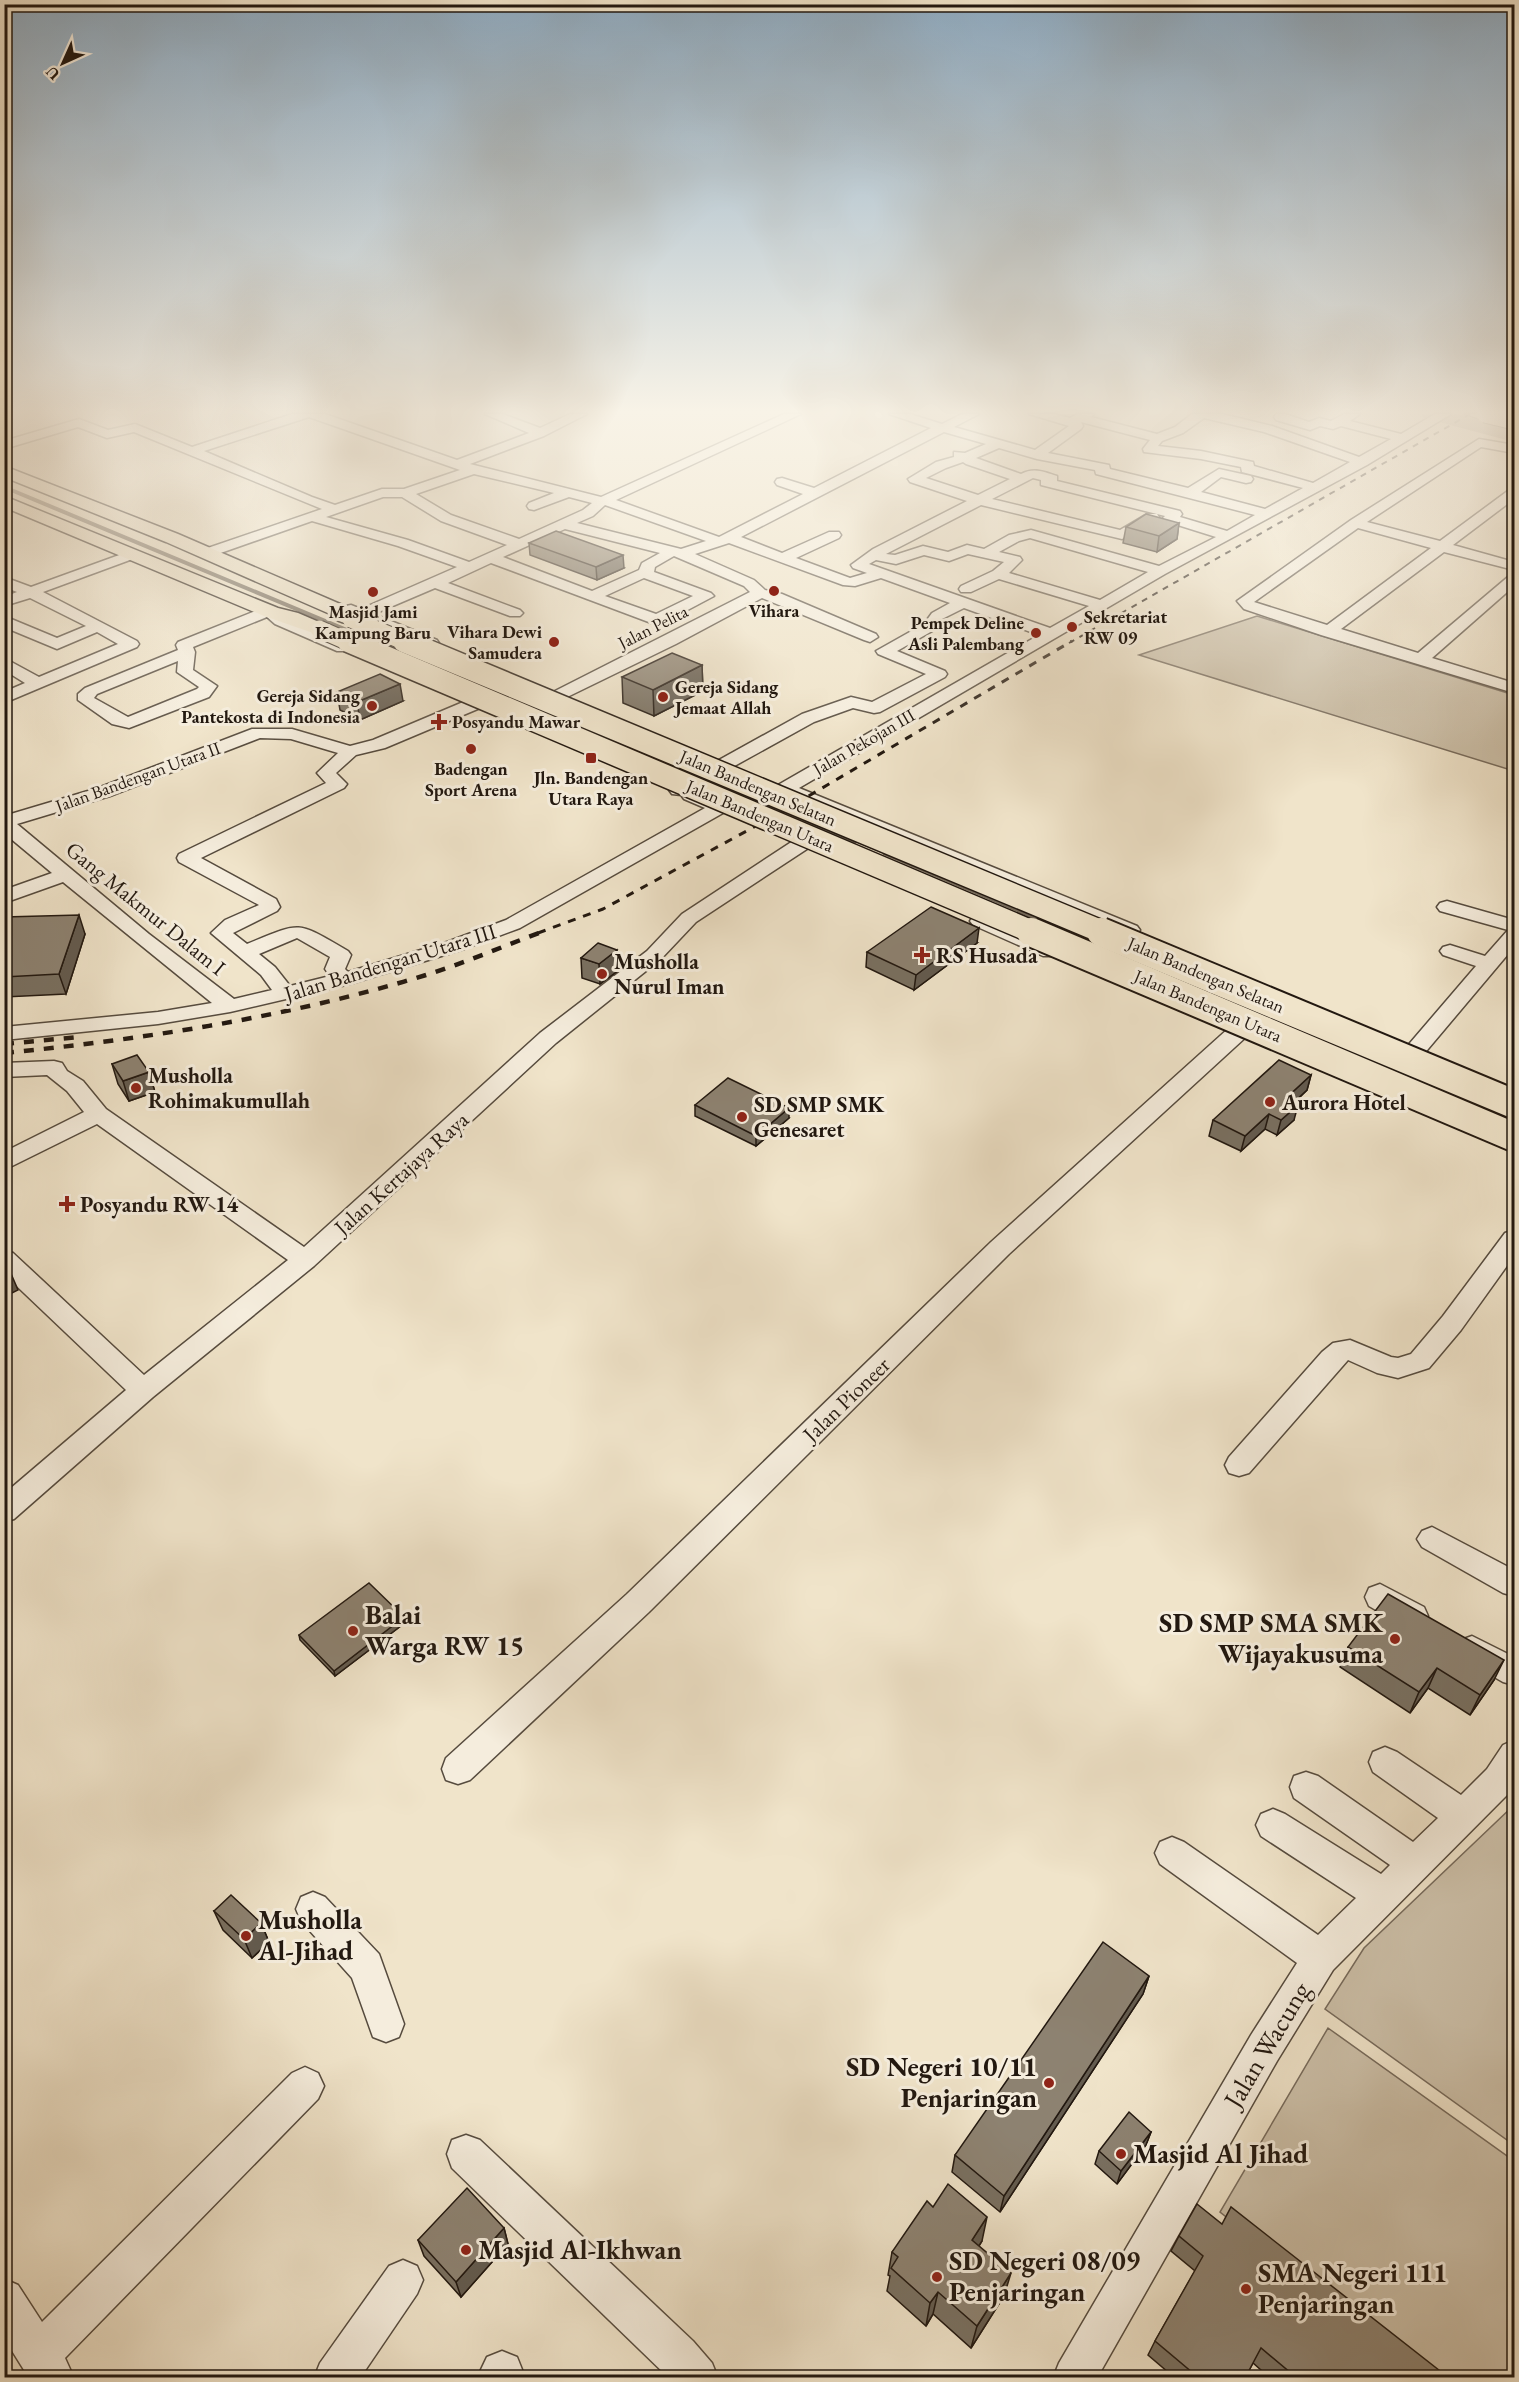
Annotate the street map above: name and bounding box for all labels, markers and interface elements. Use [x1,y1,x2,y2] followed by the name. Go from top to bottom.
[33,33,93,93] north arrow
[41,62,64,85] text: U
[767,584,781,598] marker: Vihara
[366,585,380,599] marker: Masjid Jami Kampung Baru
[612,599,692,655] street label: Jalan Pelita
[749,599,800,622] place label: Vihara
[315,600,431,644] place label: Masjid Jami Kampung Baru
[1084,605,1167,649] place label: Sekretariat RW 09
[907,611,1025,655] place label: Pempek Deline Asli Palembang
[447,620,543,664] place label: Vihara Dewi Samudera
[1065,620,1079,634] marker: Sekretariat RW 09
[1029,626,1043,640] marker: Pempek Deline Asli Palembang
[547,635,561,649] marker: Vihara Dewi Samudera
[673,675,779,719] place label: Gereja Sidang Jemaat Allah
[181,684,361,728] place label: Gereja Sidang Pantekosta di Indonesia
[656,690,670,704] marker: Gereja Sidang Jemaat Allah
[365,699,379,713] marker: Gereja Sidang Pantekosta di Indonesia
[807,703,919,781] street label: Jalan Pekojan III
[452,710,581,733] place label: Posyandu Mawar
[430,713,448,731] marker: Posyandu Mawar
[50,736,224,818] street label: Jalan Bandengan Utara II
[464,742,478,756] marker: Badengan Sport Arena
[674,743,841,831] street label: Jalan Bandengan Selatan
[584,751,598,765] marker: Jln. Bandengan Utara Raya
[425,757,517,801] place label: Badengan Sport Arena
[532,766,648,810] place label: Jln. Bandengan Utara Raya
[681,773,838,857] street label: Jalan Bandengan Utara
[60,835,232,982] street label: Gang Makmur Dalam I
[279,916,500,1009] street label: Jalan Bandengan Utara III
[1122,930,1289,1018] street label: Jalan Bandengan Selatan
[936,941,1038,970] place label: RS Husada
[913,946,931,964] marker: RS Husada
[614,947,725,1001] place label: Musholla Nurul Iman
[1129,963,1286,1047] street label: Jalan Bandengan Utara
[595,967,609,981] marker: Musholla Nurul Iman
[148,1061,310,1115] place label: Musholla Rohimakumullah
[129,1081,143,1095] marker: Musholla Rohimakumullah
[1281,1088,1406,1117] place label: Aurora Hotel
[754,1090,885,1144] place label: SD SMP SMK Genesaret
[1263,1095,1277,1109] marker: Aurora Hotel
[327,1105,475,1243] street label: Jalan Kertajaya Raya
[735,1110,749,1124] marker: SD SMP SMK Genesaret
[80,1190,239,1219] place label: Posyandu RW 14
[58,1195,76,1213] marker: Posyandu RW 14
[795,1350,897,1450] street label: Jalan Pioneer
[365,1597,524,1663] place label: Balai Warga RW 15
[1159,1605,1383,1671] place label: SD SMP SMA SMK Wijayakusuma
[346,1624,360,1638] marker: Balai Warga RW 15
[1388,1632,1402,1646] marker: SD SMP SMA SMK Wijayakusuma
[257,1902,362,1968] place label: Musholla Al-Jihad
[239,1929,253,1943] marker: Musholla Al-Jihad
[1214,1975,1318,2116] street label: Jalan Wacung
[846,2049,1037,2115] place label: SD Negeri 10/11 Penjaringan
[1042,2076,1056,2090] marker: SD Negeri 10/11 Penjaringan
[1133,2136,1308,2171] place label: Masjid Al Jihad
[1114,2147,1128,2161] marker: Masjid Al Jihad
[478,2232,682,2267] place label: Masjid Al-Ikhwan
[459,2243,473,2257] marker: Masjid Al-Ikhwan
[949,2243,1140,2309] place label: SD Negeri 08/09 Penjaringan
[1258,2255,1447,2321] place label: SMA Negeri 111 Penjaringan
[930,2270,944,2284] marker: SD Negeri 08/09 Penjaringan
[1239,2282,1253,2296] marker: SMA Negeri 111 Penjaringan

